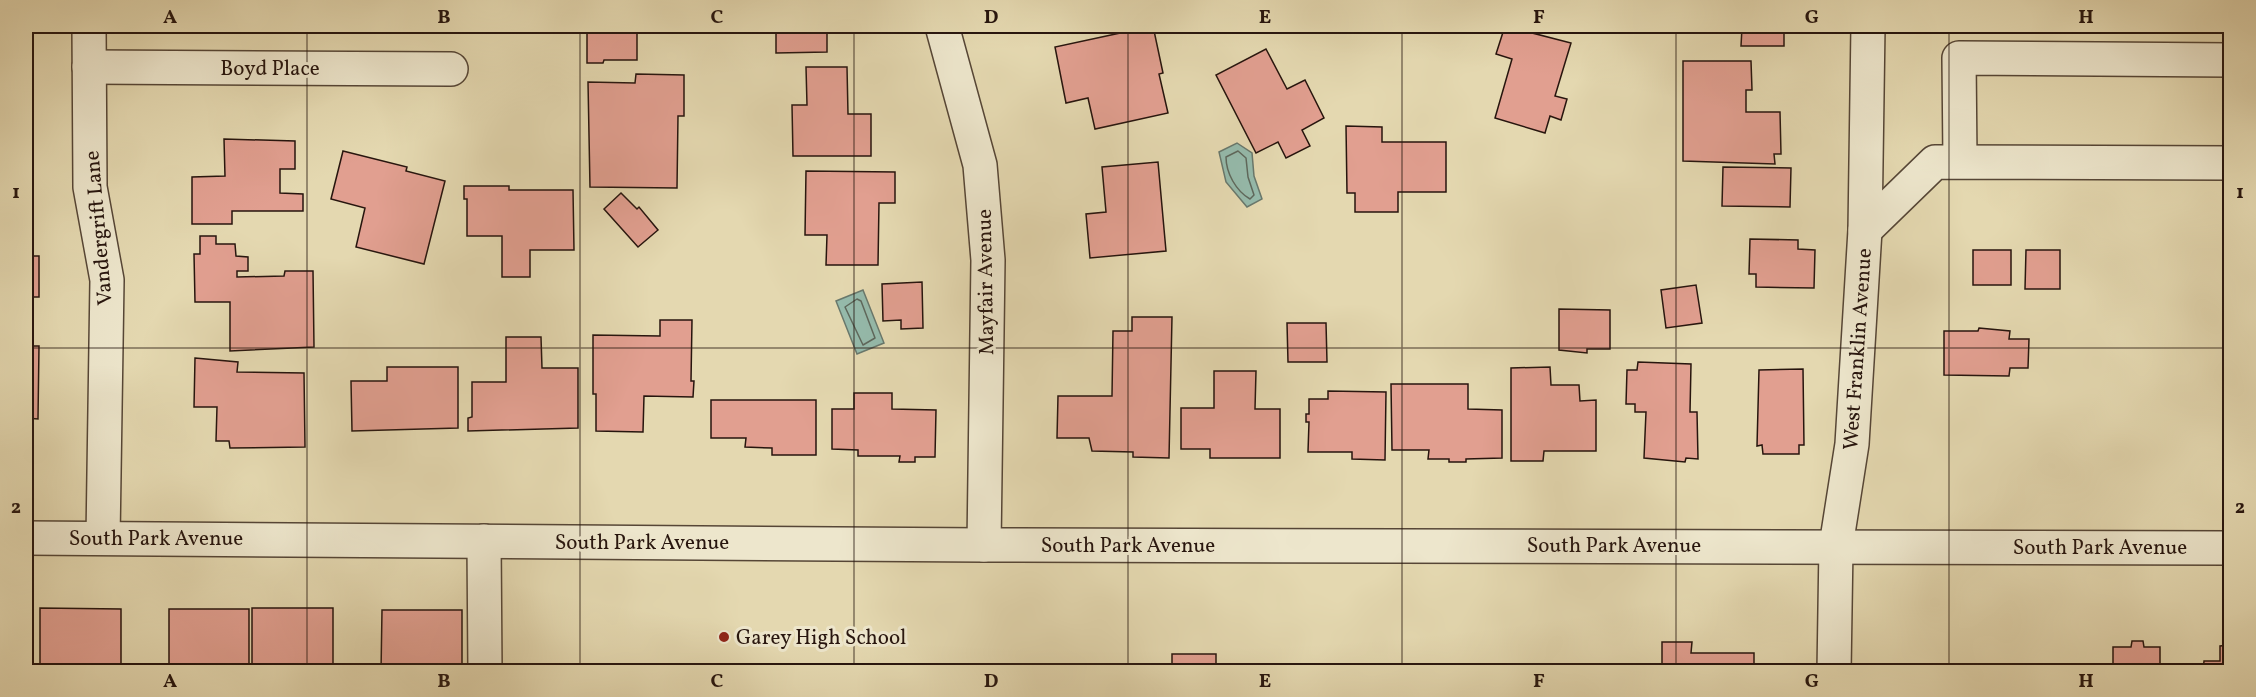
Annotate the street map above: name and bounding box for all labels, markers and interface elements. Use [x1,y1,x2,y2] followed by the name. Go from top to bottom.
[163,4,177,32] text: A
[437,4,451,32] text: B
[711,4,724,32] text: C
[984,4,998,32] text: D
[1259,4,1271,32] text: E
[1533,4,1545,32] text: F
[1805,4,1819,32] text: G
[2078,4,2094,32] text: H
[220,55,320,84] street label: Boyd Place
[78,149,121,307] street label: Vandergrift Lane
[12,179,20,207] text: 1
[2236,179,2244,207] text: 1
[971,208,1002,355] street label: Mayfair Avenue
[1837,247,1880,451] street label: West Franklin Avenue
[11,494,21,522] text: 2
[2235,494,2245,522] text: 2
[69,525,243,554] street label: South Park Avenue
[555,529,729,558] street label: South Park Avenue
[1041,532,1215,561] street label: South Park Avenue
[1527,532,1701,561] street label: South Park Avenue
[2013,534,2187,563] street label: South Park Avenue
[736,624,906,653] place label: Garey High School
[717,630,731,644] marker: Garey High School
[163,668,177,696] text: A
[437,668,451,696] text: B
[711,668,724,696] text: C
[984,668,998,696] text: D
[1259,668,1271,696] text: E
[1533,668,1545,696] text: F
[1805,668,1819,696] text: G
[2078,668,2094,696] text: H

